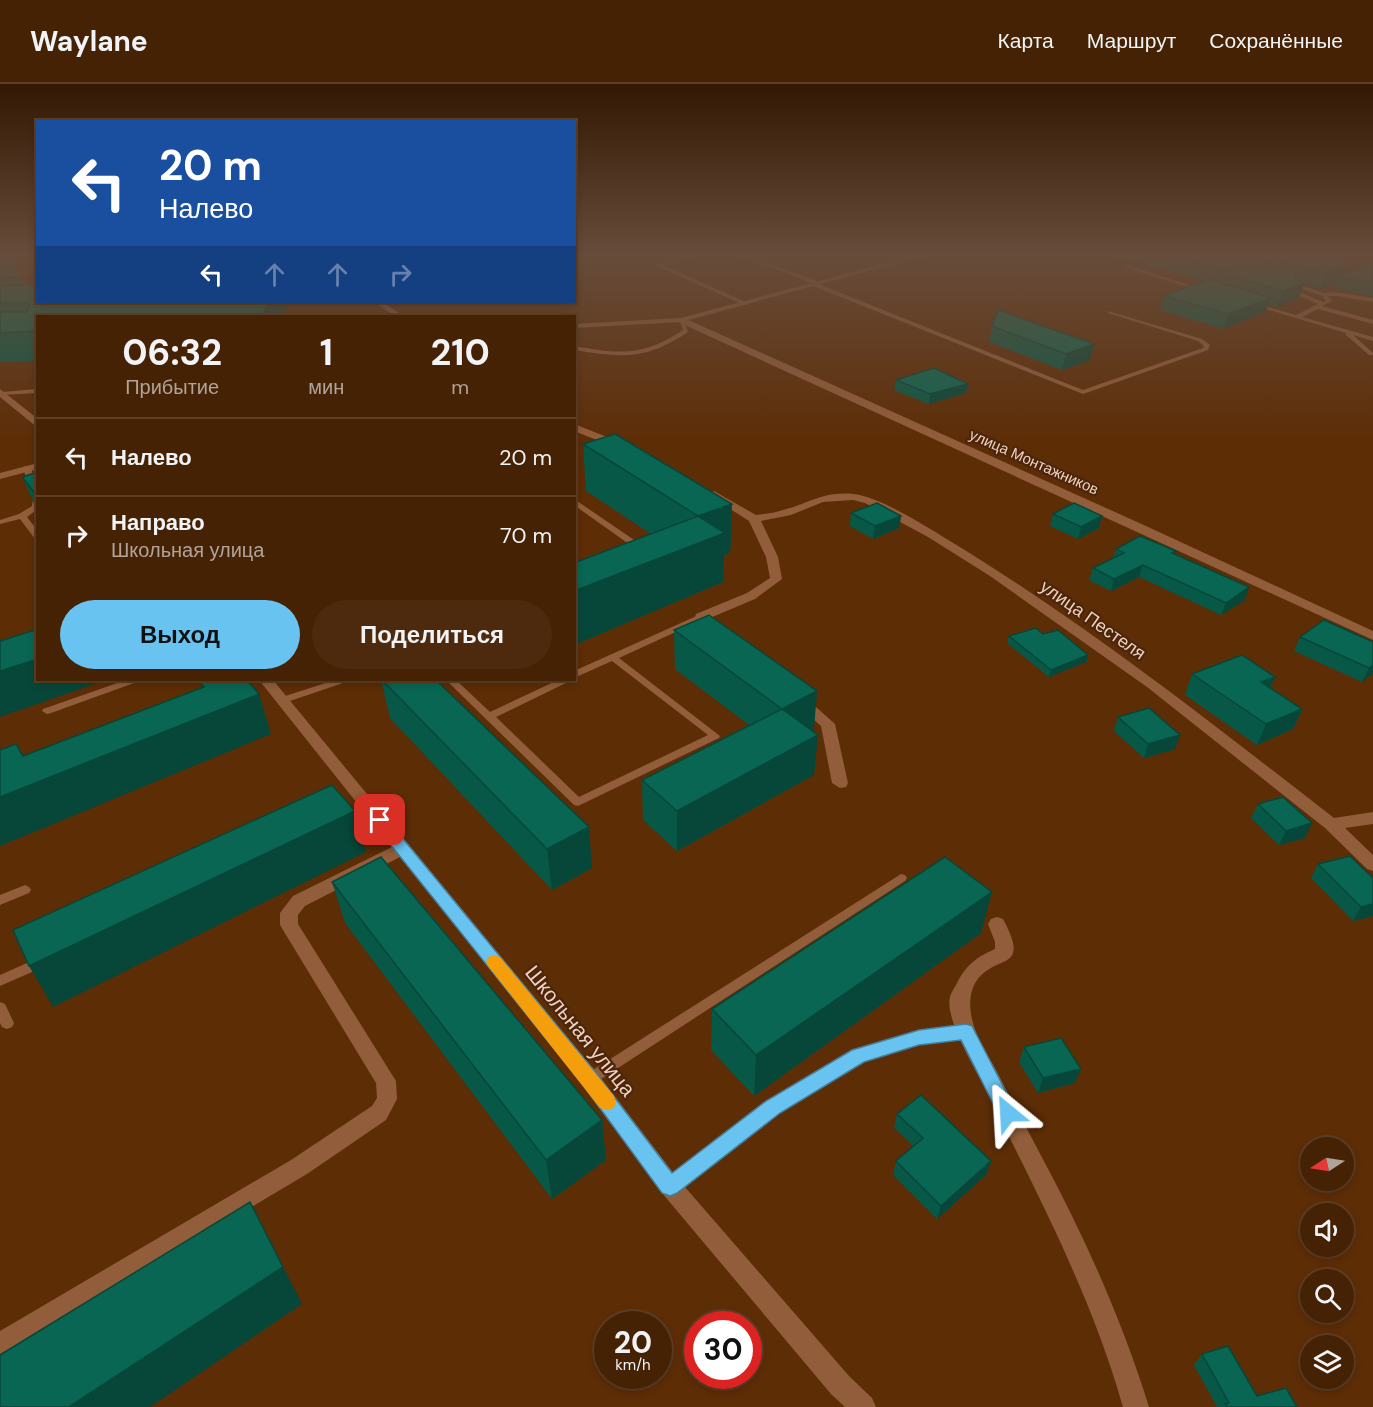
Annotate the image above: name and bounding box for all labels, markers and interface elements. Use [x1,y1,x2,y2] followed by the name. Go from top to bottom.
[30,23,148,60] text: Waylane
[998,27,1054,55] text: Карта
[1087,27,1176,55] text: Маршрут
[1209,27,1343,55] text: Сохранённые
[159,138,262,193] text: 20 m
[60,144,138,222] icon: left
[159,191,253,226] text: Налево
[195,258,228,291] icon: left
[258,258,291,291] icon: ahead
[321,258,354,291] icon: ahead
[384,258,417,291] icon: right
[122,329,222,376] text: 06:32
[320,329,333,376] text: 1
[431,329,490,376] text: 210
[125,374,219,400] text: Прибытие
[308,374,344,400] text: мин
[451,374,469,400] text: m
[966,425,1102,499] street label: улица Монтажников
[60,441,93,474] icon: left
[111,443,192,472] text: Налево
[499,443,552,472] text: 20 m
[111,508,205,537] text: Направо
[60,519,93,552] icon: right
[500,521,552,550] text: 70 m
[111,537,264,563] text: Школьная улица
[1035,575,1151,665] street label: улица Пестеля
[60,600,300,669] button: Выход
[312,600,552,669] button: Поделиться
[354,794,405,845] pin
[363,803,396,836] icon: arrive
[518,960,642,1103] street label: Школьная улица
[976,1081,1040,1145] position arrow
[1300,1137,1354,1191] north arrow
[1300,1137,1354,1389] map controls
[1300,1203,1354,1257] button: sound
[1300,1269,1354,1323] button: search
[684,1311,762,1389] speed limit sign: 30
[614,1323,652,1362] text: 20
[1300,1335,1354,1389] button: layers
[615,1355,651,1375] text: km/h

